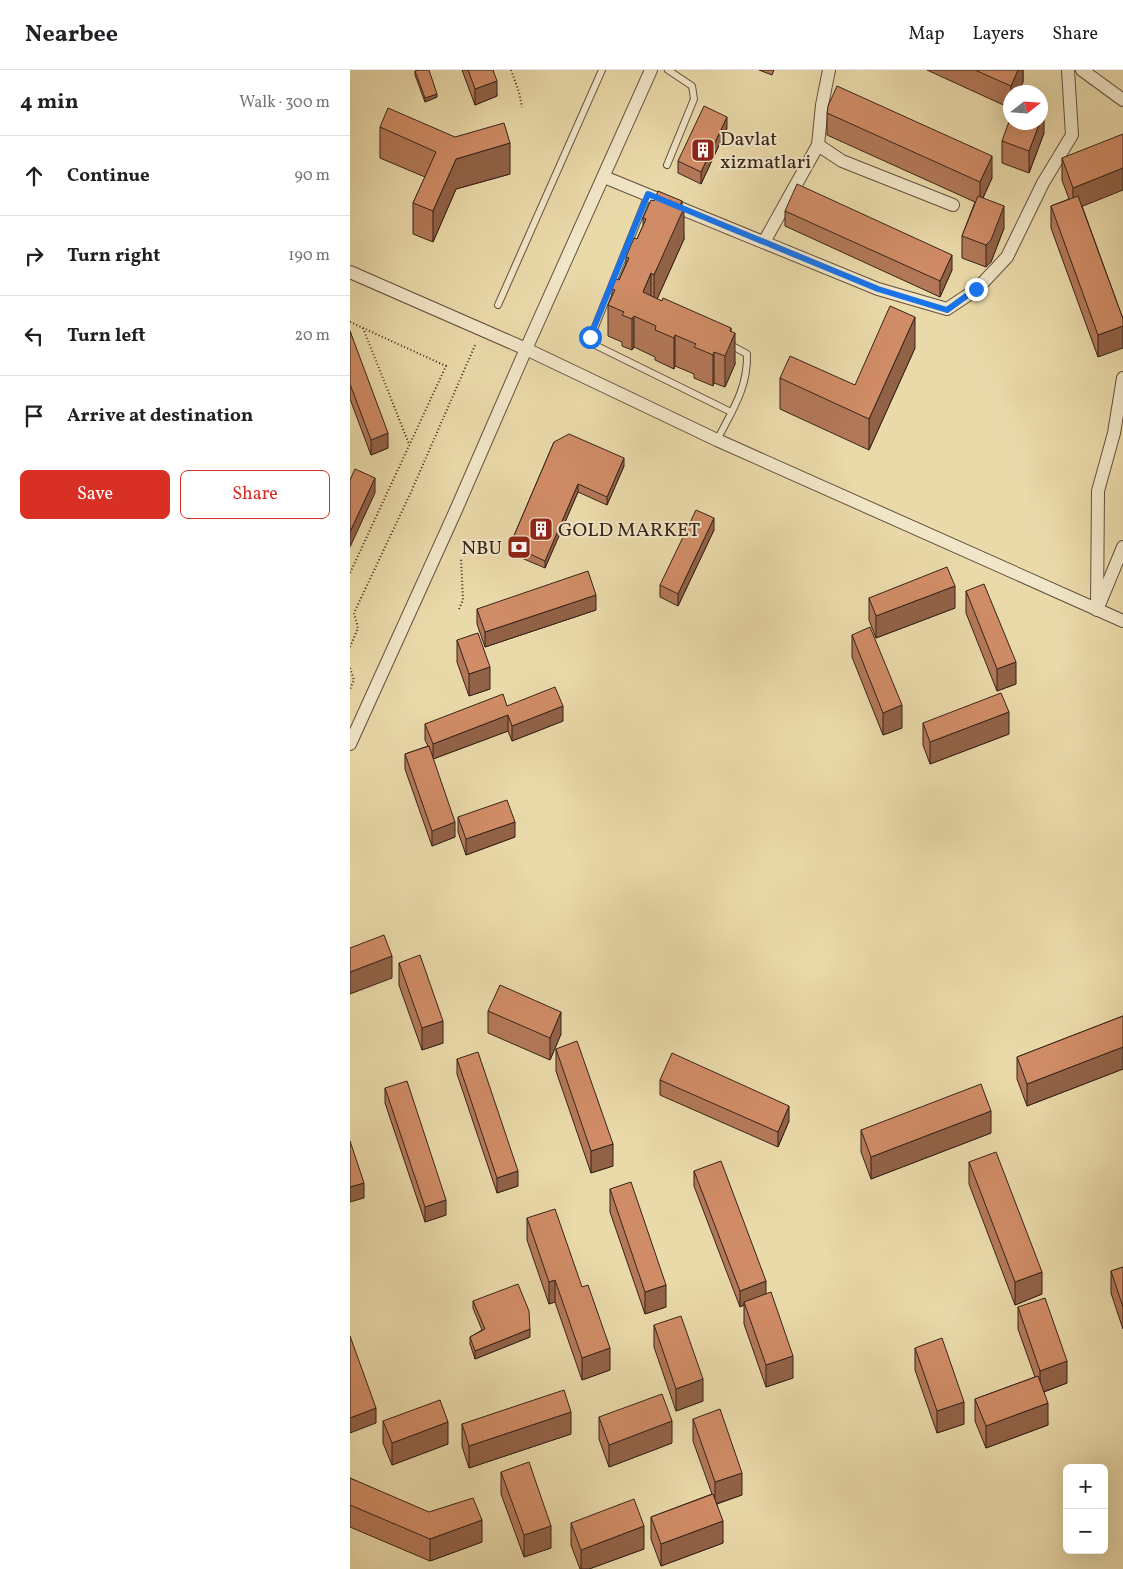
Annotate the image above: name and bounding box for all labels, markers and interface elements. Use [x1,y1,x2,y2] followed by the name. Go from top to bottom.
[25,18,118,52] text: Nearbee
[908,22,944,47] text: Map
[972,22,1024,47] text: Layers
[1052,22,1098,47] text: Share
[1003,85,1048,130] north arrow
[20,88,79,117] text: 4 min
[239,92,330,114] text: Walk · 300 m
[720,126,811,177] place label: Davlat xizmatlari
[690,137,716,163] building icon: Davlat xizmatlari
[20,162,48,190] icon: ahead
[67,163,150,189] text: Continue
[294,165,330,187] text: 90 m
[20,242,48,270] icon: right
[67,243,160,269] text: Turn right
[288,245,330,267] text: 190 m
[965,278,988,301] route end
[20,322,48,350] icon: left
[67,323,146,349] text: Turn left
[295,325,330,347] text: 20 m
[579,326,602,349] route start
[20,402,48,430] icon: arrive
[67,403,253,429] text: Arrive at destination
[20,470,170,519] button: Save
[180,470,330,519] button: Share
[528,516,554,542] building icon: GOLD MARKET
[558,517,701,545] place label: GOLD MARKET
[506,534,532,560] bank icon: NBU
[461,535,502,563] place label: NBU
[1063,1464,1108,1554] map controls
[1063,1464,1108,1509] button: +
[1063,1509,1108,1554] button: −

